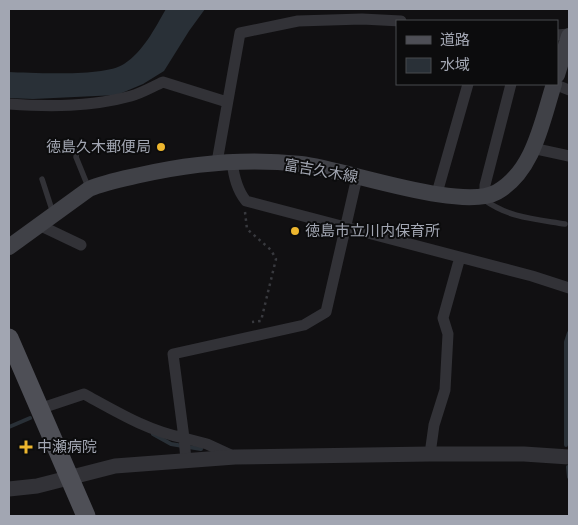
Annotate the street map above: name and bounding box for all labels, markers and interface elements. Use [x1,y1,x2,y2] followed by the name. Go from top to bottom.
[396,20,558,85] legend
[440,30,470,49] text: 道路
[440,55,470,74] text: 水域
[46,137,151,156] place label: 徳島久木郵便局
[155,141,167,153] marker: 徳島久木郵便局
[282,155,360,186] street label: 富吉久木線
[305,221,440,240] place label: 徳島市立川内保育所
[289,225,301,237] marker: 徳島市立川内保育所
[37,437,97,456] place label: 中瀬病院
[19,440,33,454] marker: 中瀬病院

